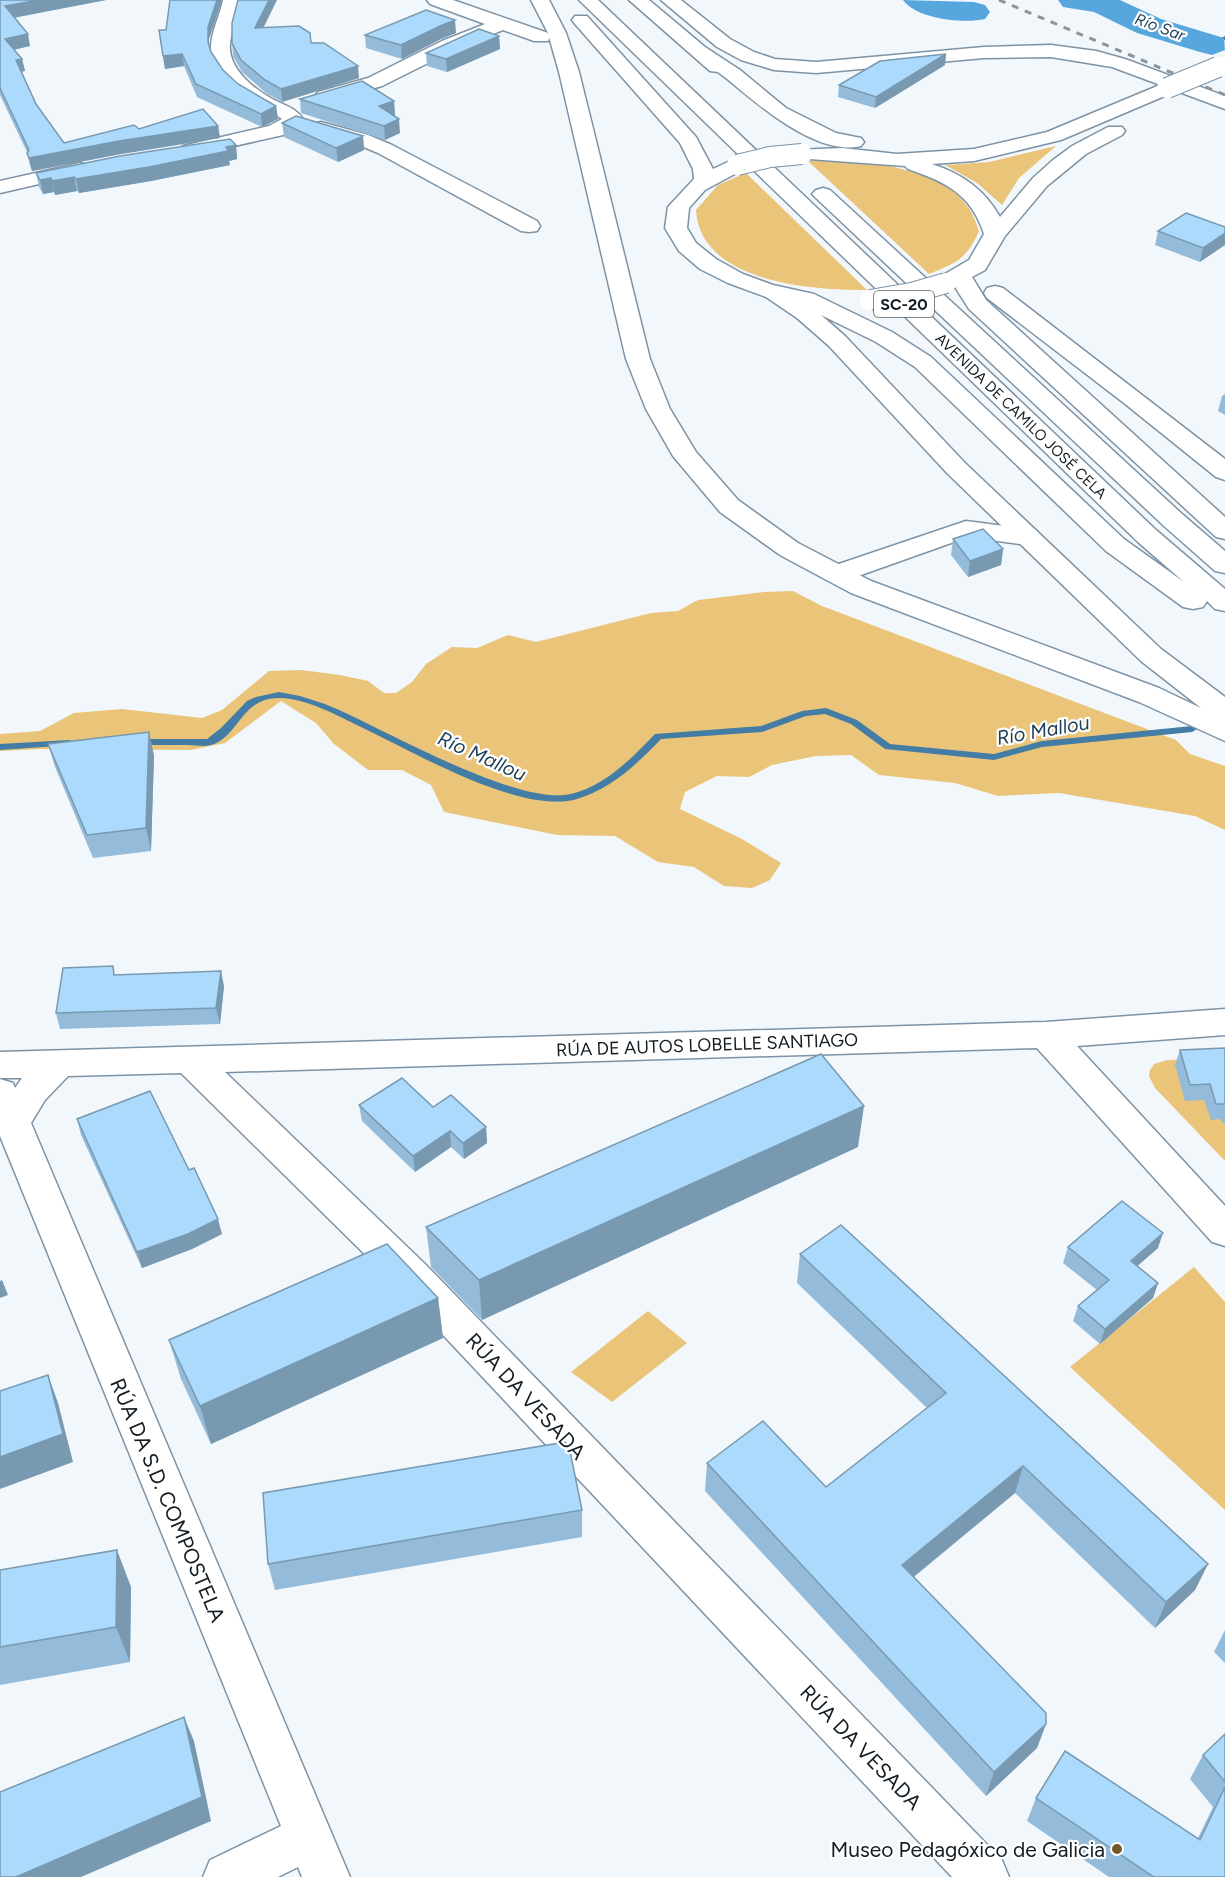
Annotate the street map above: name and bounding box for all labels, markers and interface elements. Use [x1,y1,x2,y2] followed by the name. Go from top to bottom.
[1132,9,1188,45] water label: Río Sar
[874,291,934,317] road number: SC-20
[932,329,1110,503] street label: AVENIDA DE CAMILO JOSÉ CELA
[995,710,1091,750] water label: Río Mallou
[434,726,530,786] water label: Río Mallou
[556,1029,858,1061] street label: RÚA DE AUTOS LOBELLE SANTIAGO
[461,1327,591,1465] street label: RÚA DA VESADA
[105,1374,231,1626] street label: RÚA DA S.D. COMPOSTELA
[795,1679,927,1815] street label: RÚA DA VESADA
[830,1837,1105,1862] place label: Museo Pedagóxico de Galicia
[1110,1842,1124,1856] marker: Museo Pedagóxico de Galicia

